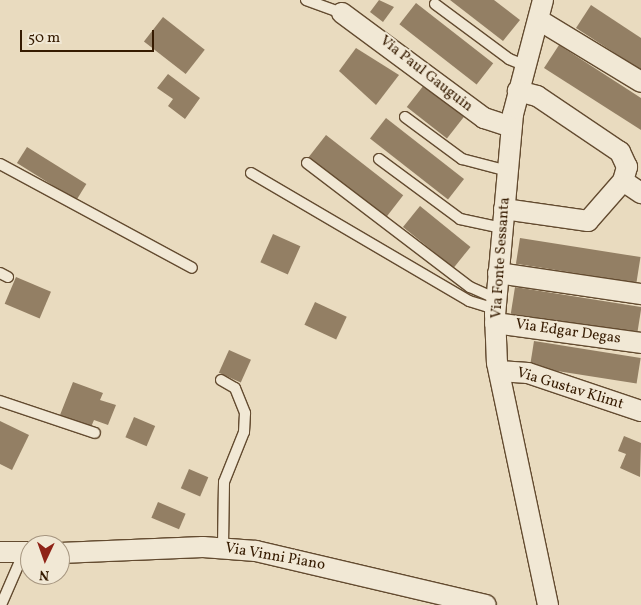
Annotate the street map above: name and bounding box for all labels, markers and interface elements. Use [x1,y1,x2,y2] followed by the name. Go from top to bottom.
[22,20,156,52] scale bar
[28,28,60,49] text: 50 m
[376,32,476,116] street label: Via Paul Gauguin
[488,197,514,319] street label: Via Fonte Sessanta
[514,316,622,348] street label: Via Edgar Degas
[514,364,626,414] street label: Via Gustav Klimt
[20,535,70,585] north arrow
[223,539,327,575] street label: Via Vinni Piano
[39,565,50,584] text: N

